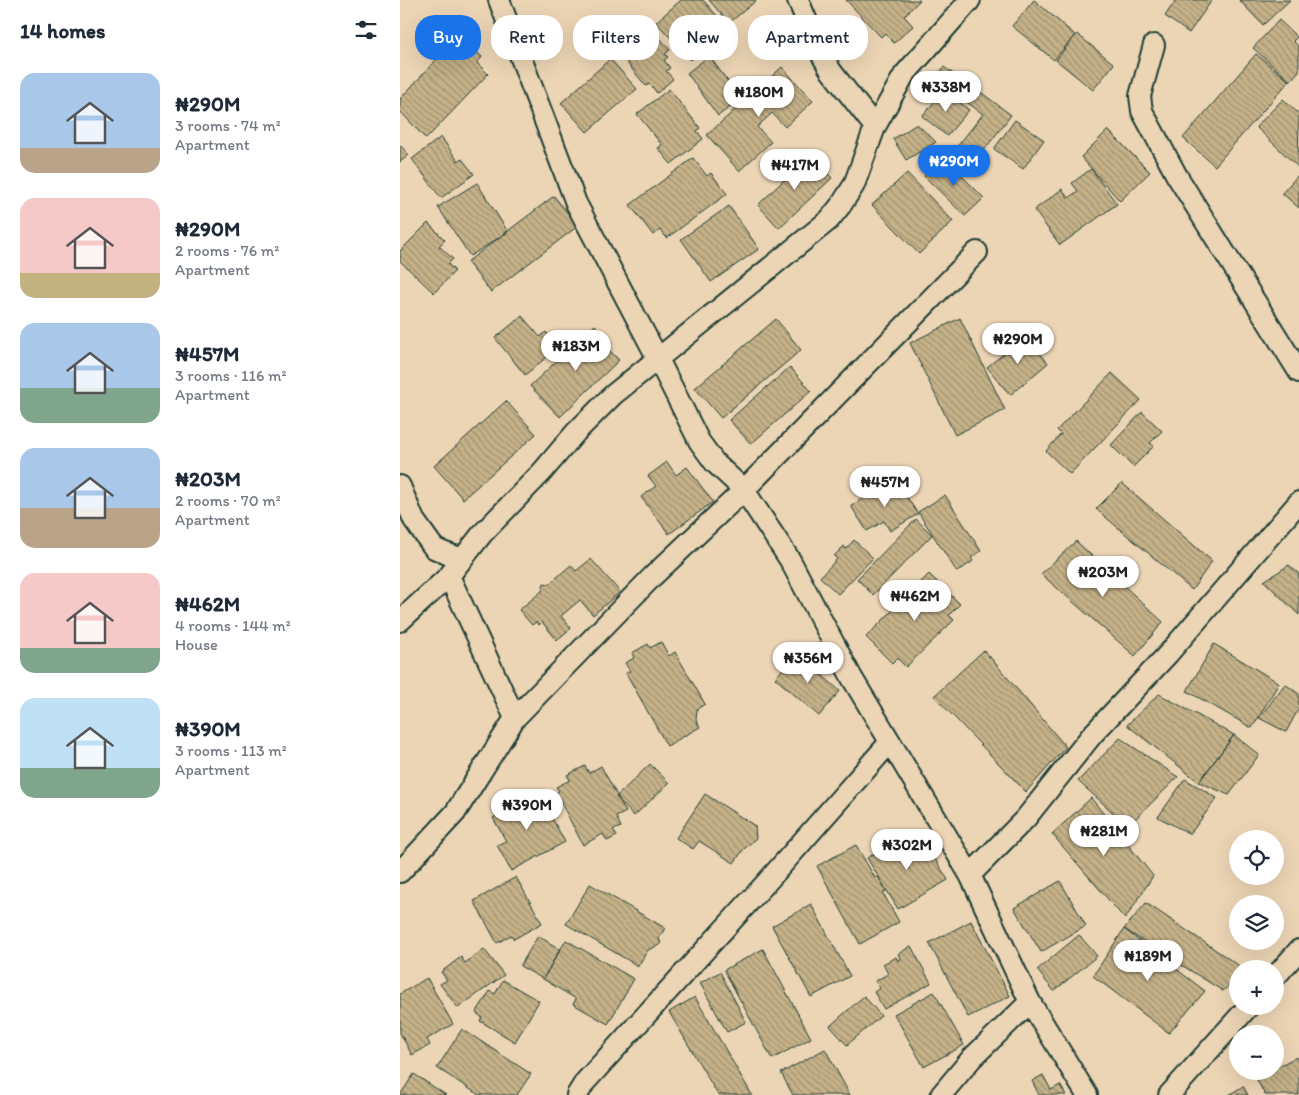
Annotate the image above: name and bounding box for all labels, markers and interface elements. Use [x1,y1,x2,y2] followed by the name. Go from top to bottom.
[415,15,481,60] chip: Buy
[491,15,563,60] chip: Rent
[573,15,659,60] chip: Filters
[669,15,738,60] chip: New
[748,15,868,60] chip: Apartment
[352,16,380,44] icon: filters
[20,18,105,43] text: 14 homes
[911,70,981,113] pin: ₦338M
[724,76,794,118] pin: ₦180M
[921,77,971,96] text: ₦338M
[734,82,784,101] text: ₦180M
[175,91,240,116] text: ₦290M
[60,93,120,153] icon: home
[175,116,281,135] text: 3 rooms · 74 m²
[175,135,250,154] text: Apartment
[919,144,989,187] pin: ₦290M
[760,148,830,191] pin: ₦417M
[929,151,979,170] text: ₦290M
[771,155,819,174] text: ₦417M
[175,216,240,241] text: ₦290M
[60,218,120,278] icon: home
[175,241,279,260] text: 2 rooms · 76 m²
[175,260,250,279] text: Apartment
[983,322,1053,365] pin: ₦290M
[993,329,1043,348] text: ₦290M
[541,330,611,372] pin: ₦183M
[552,336,600,355] text: ₦183M
[175,341,240,366] text: ₦457M
[60,343,120,403] icon: home
[175,366,286,385] text: 3 rooms · 116 m²
[175,385,250,404] text: Apartment
[175,466,241,491] text: ₦203M
[850,466,920,508] pin: ₦457M
[60,468,120,528] icon: home
[860,472,910,491] text: ₦457M
[175,491,281,510] text: 2 rooms · 70 m²
[175,510,250,529] text: Apartment
[1068,556,1138,598] pin: ₦203M
[1078,562,1128,581] text: ₦203M
[880,580,950,622] pin: ₦462M
[890,586,940,605] text: ₦462M
[175,591,240,616] text: ₦462M
[60,593,120,653] icon: home
[175,616,291,635] text: 4 rooms · 144 m²
[175,635,218,654] text: House
[773,642,843,684] pin: ₦356M
[784,648,832,667] text: ₦356M
[175,716,241,741] text: ₦390M
[60,718,120,778] icon: home
[175,741,287,760] text: 3 rooms · 113 m²
[175,760,250,779] text: Apartment
[492,788,562,831] pin: ₦390M
[502,795,552,814] text: ₦390M
[1069,814,1139,857] pin: ₦281M
[1080,821,1128,840] text: ₦281M
[872,828,942,871] pin: ₦302M
[1229,830,1284,1080] map controls
[1229,830,1284,885] button: locate
[882,835,932,854] text: ₦302M
[1229,895,1284,950] button: layers
[1113,940,1183,982] pin: ₦189M
[1124,946,1172,965] text: ₦189M
[1229,960,1284,1015] button: +
[1229,1025,1284,1080] button: −

